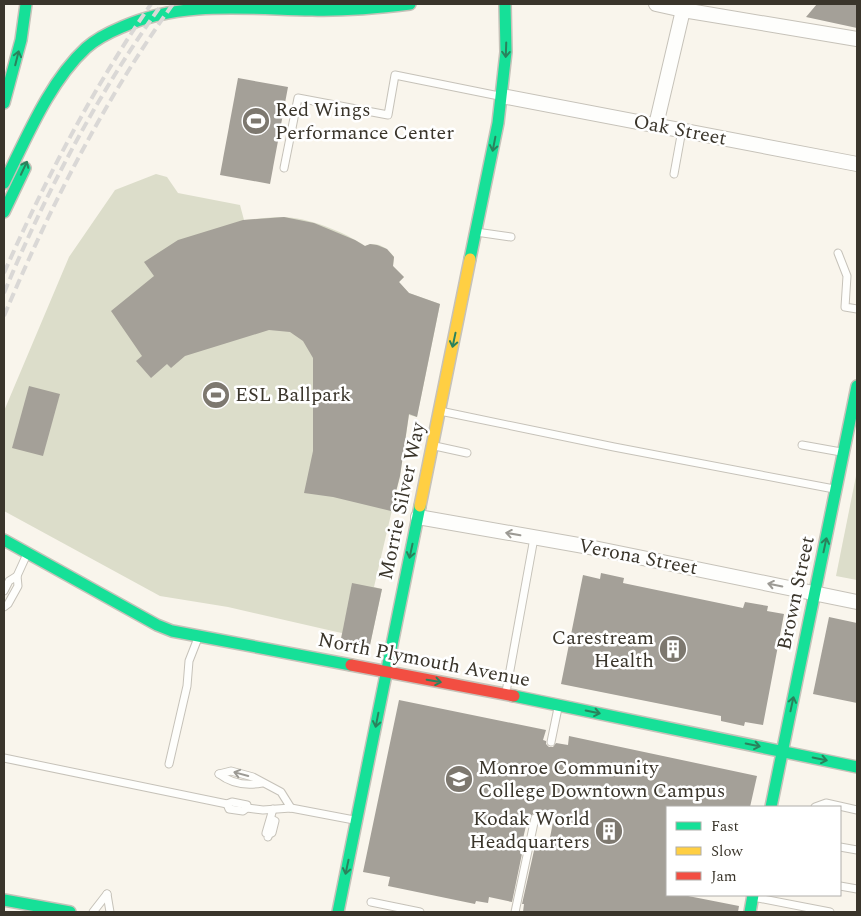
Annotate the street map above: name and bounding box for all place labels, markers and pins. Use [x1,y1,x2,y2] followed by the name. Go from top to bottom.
[275,95,454,148] place label: Red Wings Performance Center
[241,106,271,136] sports icon: Red Wings Performance Center
[201,380,231,410] sports icon: ESL Ballpark
[235,380,351,410] place label: ESL Ballpark
[552,623,654,676] place label: Carestream Health
[658,634,688,664] building icon: Carestream Health
[478,753,725,806] place label: Monroe Community College Downtown Campus
[444,764,474,794] school or university icon: Monroe Community College Downtown Campus
[470,804,590,857] place label: Kodak World Headquarters
[594,816,624,846] building icon: Kodak World Headquarters

